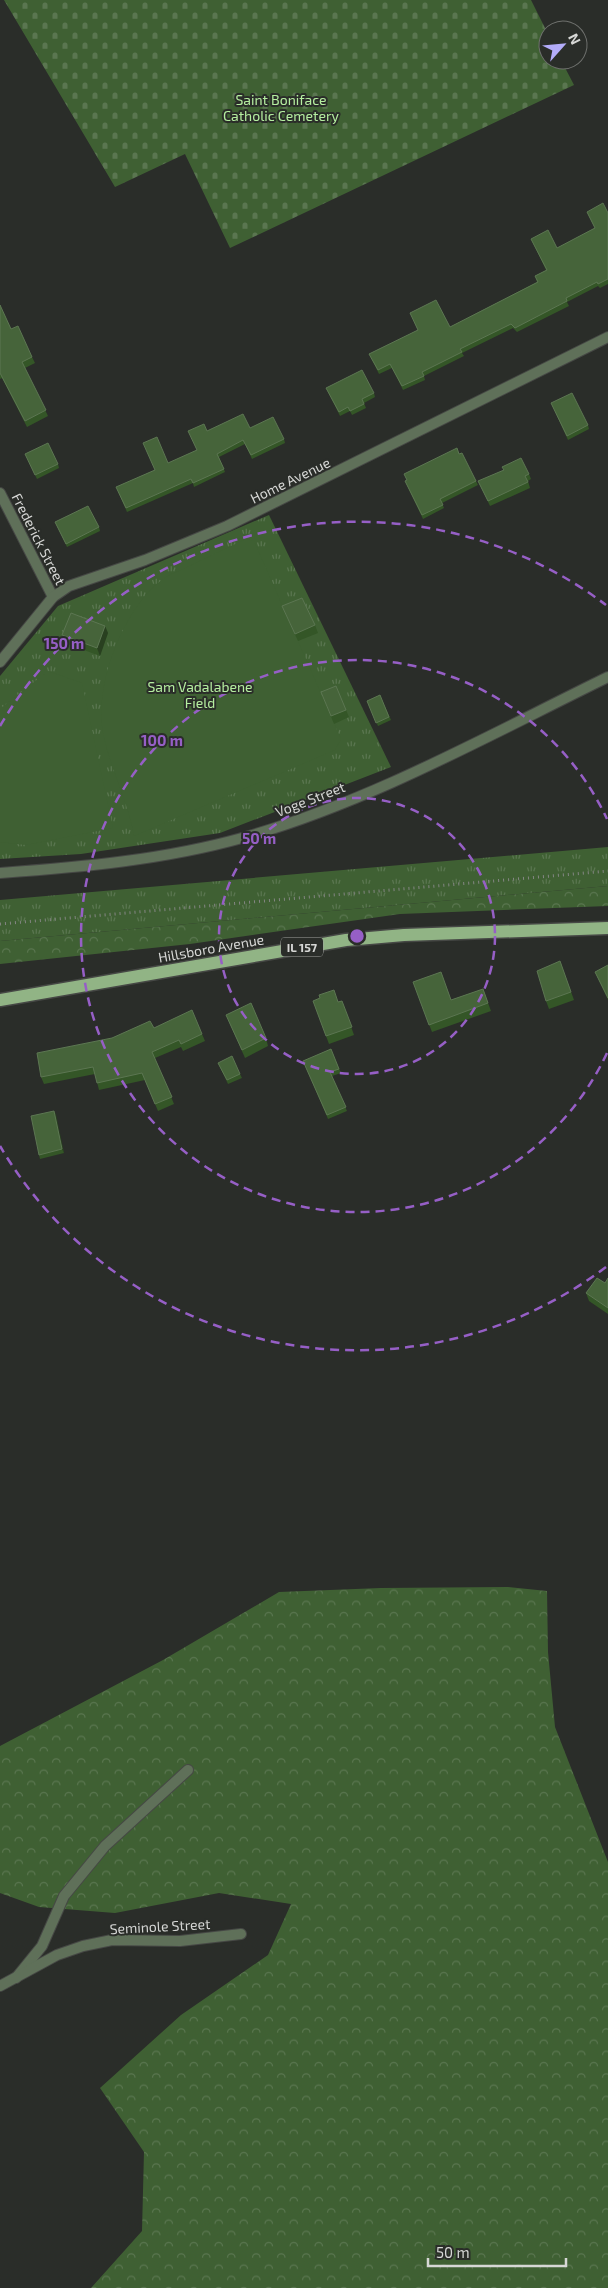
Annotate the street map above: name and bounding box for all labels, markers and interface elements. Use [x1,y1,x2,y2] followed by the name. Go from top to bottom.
[538,20,588,70] north arrow
[565,31,585,47] text: N
[223,91,340,124] park label: Saint Boniface Catholic Cemetery
[247,453,333,507] street label: Home Avenue
[9,490,69,588] street label: Frederick Street
[44,634,84,652] text: 150 m
[147,678,253,711] park label: Sam Vadalabene Field
[141,731,183,749] text: 100 m
[273,778,347,820] street label: Voge Street
[242,829,276,847] text: 50 m
[348,927,366,945] centre of rings
[157,930,265,966] street label: Hillsboro Avenue
[281,938,323,956] road number: IL 157
[109,1915,211,1937] street label: Seminole Street
[428,2236,566,2268] scale bar
[436,2243,470,2261] text: 50 m

